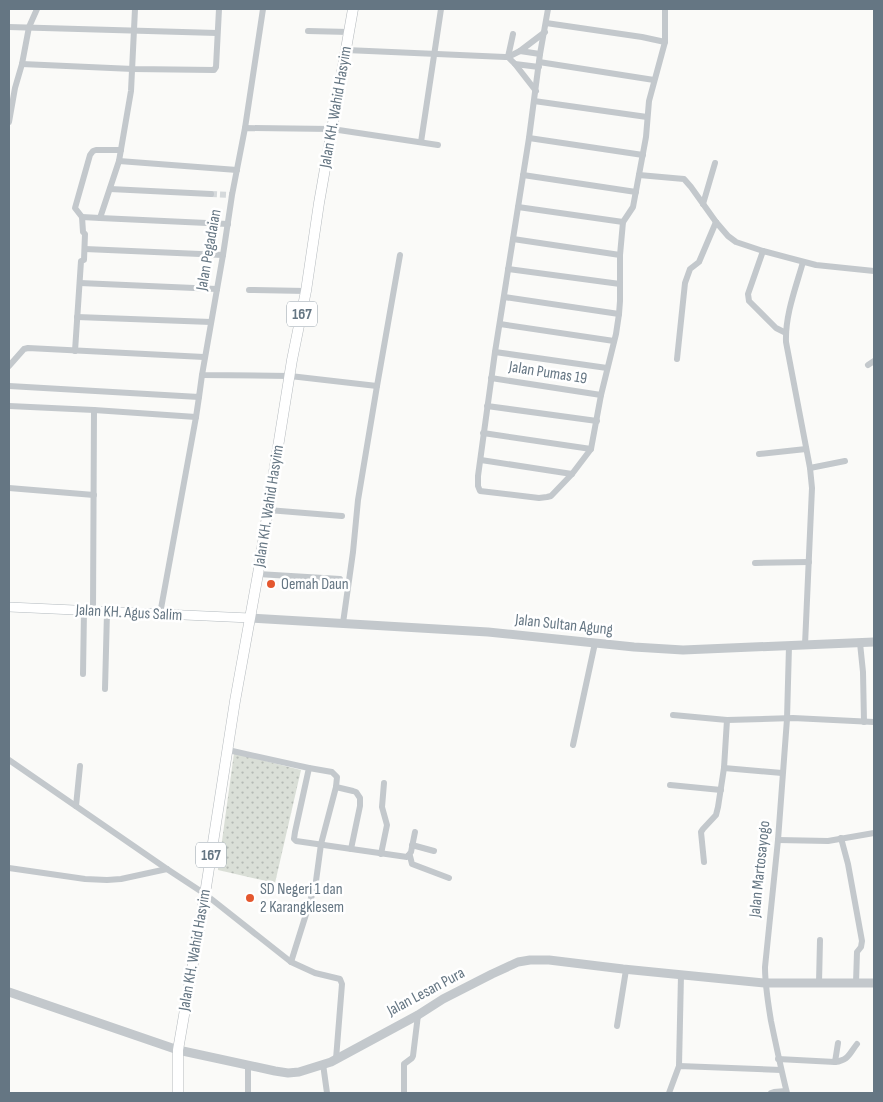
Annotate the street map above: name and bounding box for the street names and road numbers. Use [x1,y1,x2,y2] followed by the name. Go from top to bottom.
[316,45,356,170] street label: Jalan KH. Wahid Hasyim
[192,208,226,293] street label: Jalan Pegadaian
[287,302,317,326] road number: 167
[507,357,588,389] street label: Jalan Pumas 19
[250,444,288,569] street label: Jalan KH. Wahid Hasyim
[74,601,183,625] street label: Jalan KH. Agus Salim
[513,610,614,640] street label: Jalan Sultan Agung
[745,820,775,919] street label: Jalan Martosayogo
[196,842,226,868] road number: 167
[175,888,215,1013] street label: Jalan KH. Wahid Hasyim
[383,964,468,1021] street label: Jalan Lesan Pura

